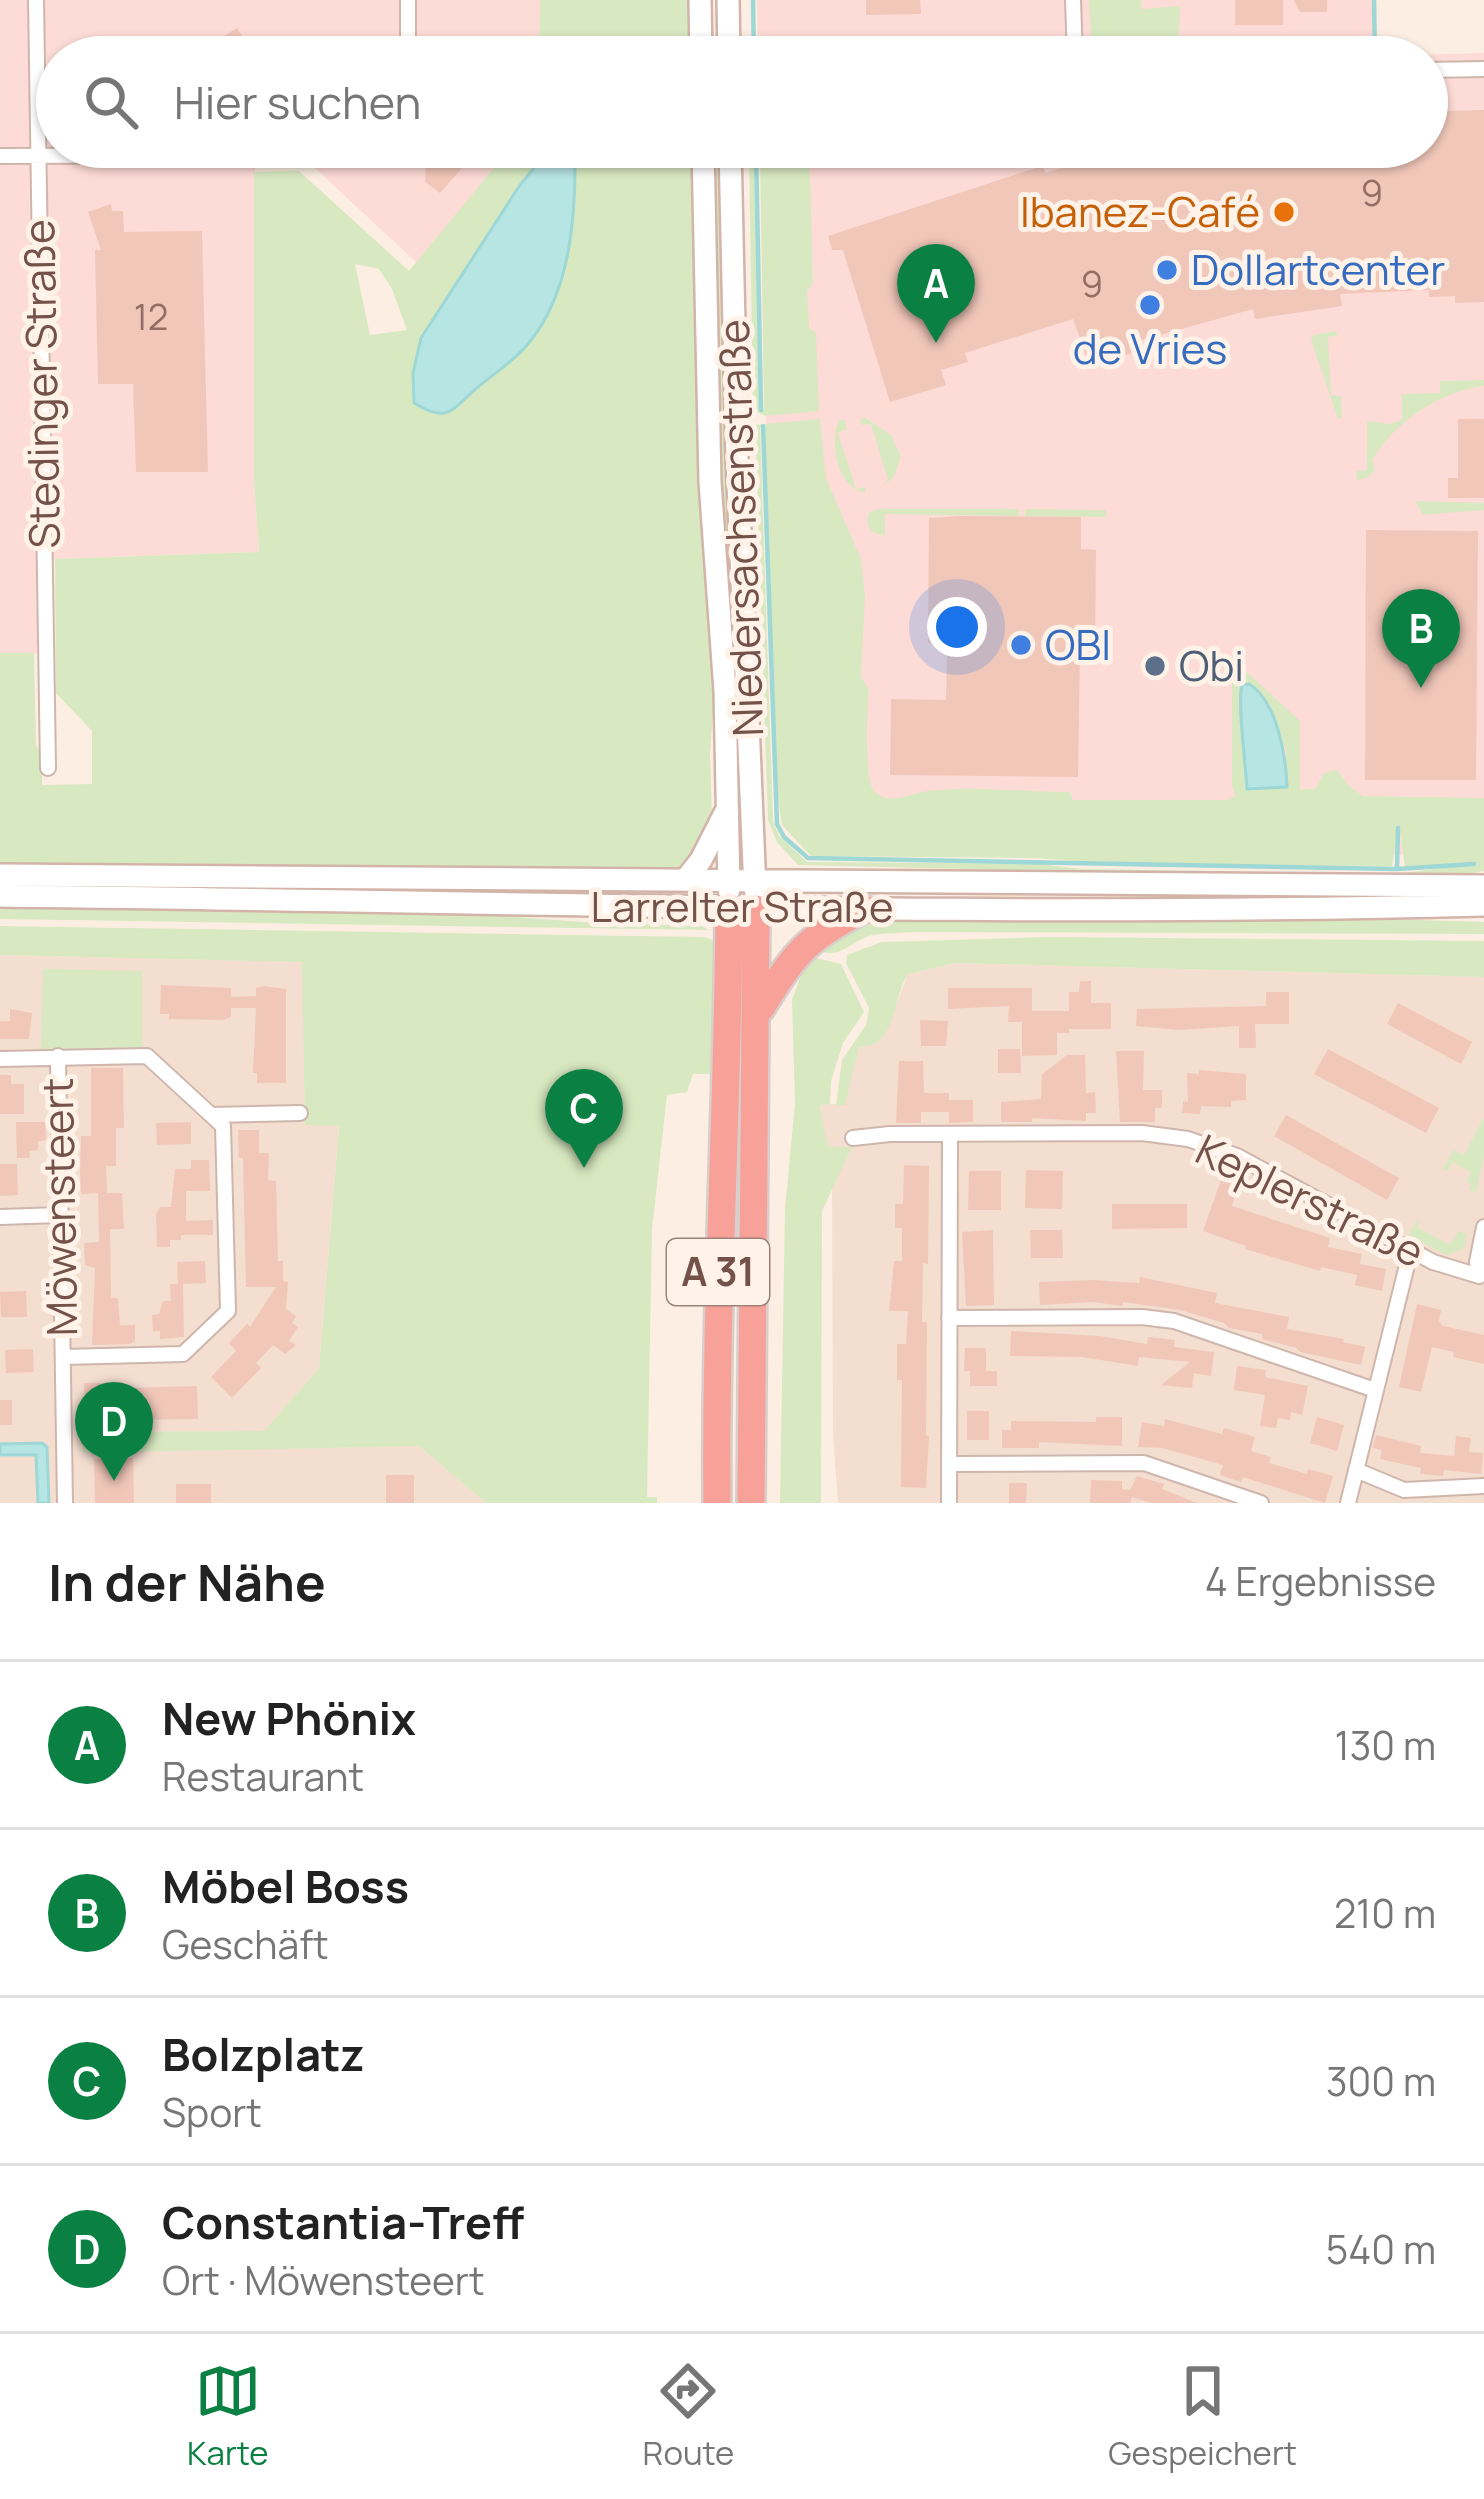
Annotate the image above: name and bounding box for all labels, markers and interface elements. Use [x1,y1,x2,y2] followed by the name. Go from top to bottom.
[36,36,1448,168] search box
[78,69,144,135] icon: search
[174,71,421,133] text: Hier suchen
[1361,168,1383,217] house number: 9
[1020,182,1260,240] place label: Ibanez-Café
[1271,199,1297,225] marker: Ibanez-Café
[9,219,73,549] street label: Stedinger Straße
[1191,240,1445,298] place label: Dollartcenter
[897,244,975,343] pin: A
[1154,257,1180,283] marker: Dollartcenter
[1081,259,1103,308] house number: 9
[134,292,168,341] house number: 12
[1137,292,1163,318] marker: de Vries
[704,318,776,738] street label: Niedersachsenstraße
[1073,319,1227,377] place label: de Vries
[1382,589,1460,688] pin: B
[927,597,987,657] your location
[1045,615,1111,673] place label: OBI
[1008,632,1034,658] marker: OBI
[1179,636,1244,694] place label: Obi
[1142,653,1168,679] marker: Obi
[590,877,894,935] street label: Larrelter Straße
[545,1069,623,1168] pin: C
[28,1077,90,1337] street label: Möwensteert
[1187,1120,1434,1280] street label: Keplerstraße
[667,1239,769,1305] road number: A 31
[75,1382,153,1481] pin: D
[48,1547,326,1616] text: In der Nähe
[1205,1554,1436,1608] text: 4 Ergebnisse
[162,1687,416,1749] text: New Phönix
[74,1718,100,1772] text: A
[1335,1718,1436,1772] text: 130 m
[162,1749,364,1803] text: Restaurant
[162,1855,409,1917] text: Möbel Boss
[75,1886,99,1940] text: B
[1334,1886,1436,1940] text: 210 m
[162,1917,329,1971] text: Geschäft
[162,2023,365,2085] text: Bolzplatz
[73,2054,101,2108] text: C
[1326,2054,1436,2108] text: 300 m
[162,2085,262,2139] text: Sport
[162,2191,524,2253] text: Constantia-Treff
[73,2222,101,2276] text: D
[1326,2222,1436,2276] text: 540 m
[162,2253,485,2307] text: Ort · Möwensteert
[187,2358,269,2475] tab: Karte
[643,2358,734,2475] tab: Route
[1108,2358,1297,2475] tab: Gespeichert

